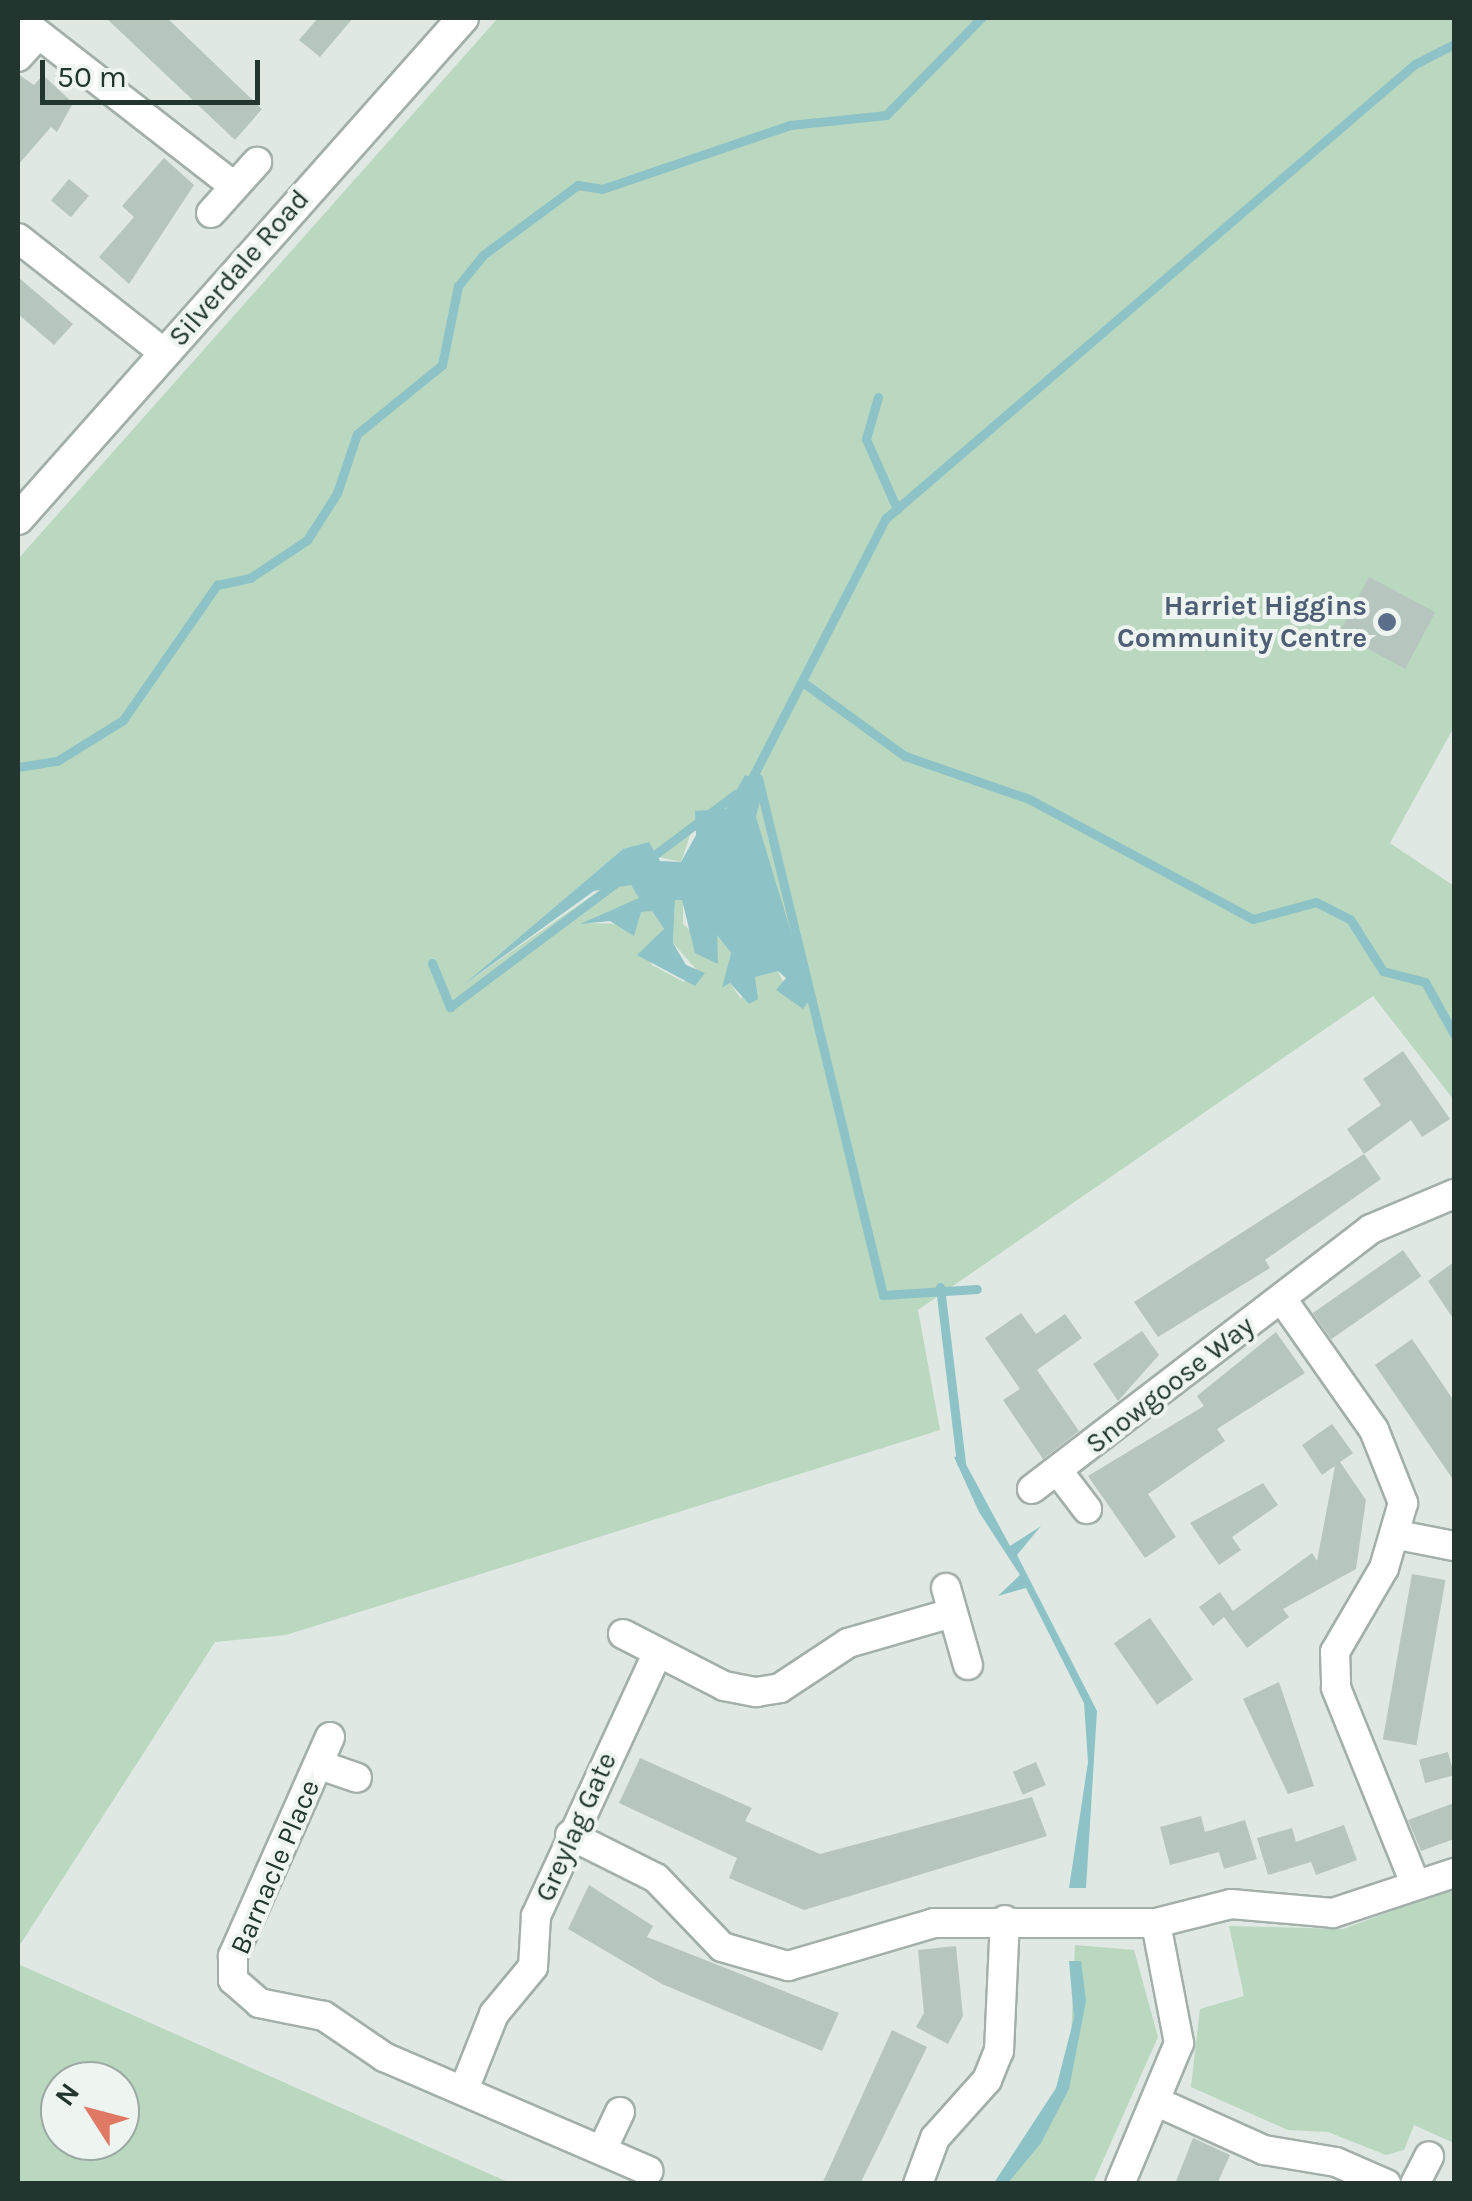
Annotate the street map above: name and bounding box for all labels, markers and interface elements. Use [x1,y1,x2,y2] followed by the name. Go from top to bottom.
[45,40,265,102] scale bar
[57,59,127,95] text: 50 m
[162,183,316,353] street label: Silverdale Road
[1117,589,1367,655] place label: Harriet Higgins Community Centre
[1376,611,1398,633] marker: Harriet Higgins Community Centre
[1079,1309,1261,1461] street label: Snowgoose Way
[528,1747,624,1907] street label: Greylag Gate
[223,1775,327,1959] street label: Barnacle Place
[40,2061,140,2161] north arrow
[48,2076,86,2112] text: N

